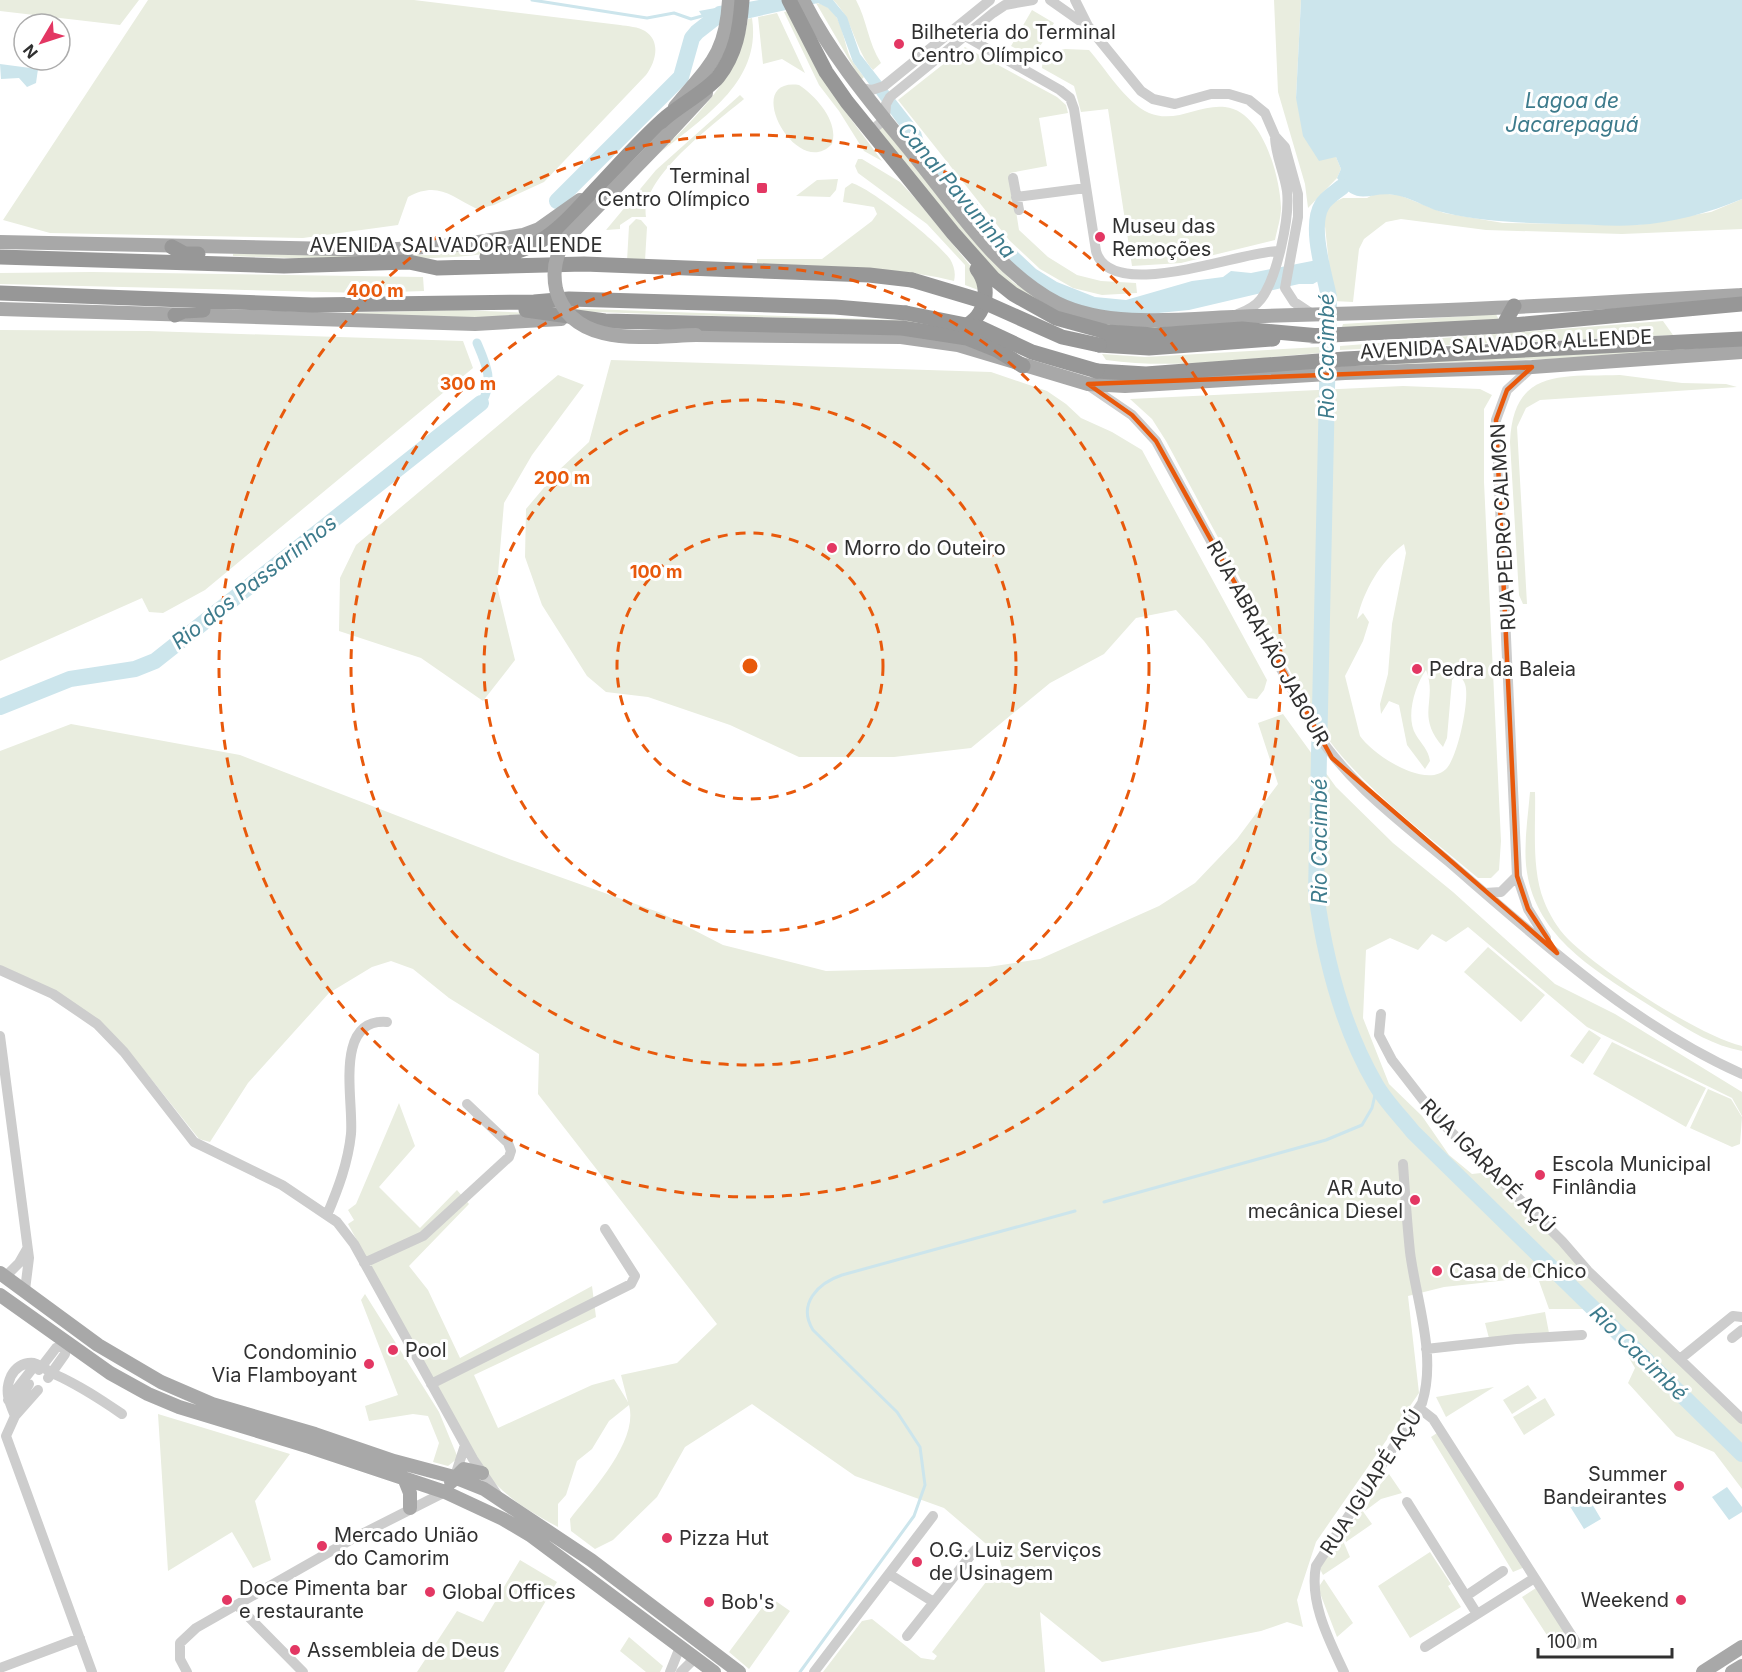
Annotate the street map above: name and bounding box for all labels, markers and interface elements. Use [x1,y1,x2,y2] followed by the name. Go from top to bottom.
[12,12,72,72] north arrow
[911,20,1116,67] place label: Bilheteria do Terminal Centro Olímpico
[892,37,906,51] marker: Bilheteria do Terminal Centro Olímpico
[19,40,42,62] text: N
[1505,88,1639,137] water label: Lagoa de Jacarepaguá
[893,117,1021,263] water label: Canal Pavuninha
[598,164,750,211] place label: Terminal Centro Olímpico
[755,181,769,195] marker: Terminal Centro Olímpico
[1112,214,1216,261] place label: Museu das Remoções
[1093,230,1107,244] marker: Museu das Remoções
[310,233,602,257] street label: AVENIDA SALVADOR ALLENDE
[346,280,404,301] text: 400 m
[1314,293,1339,419] water label: Rio Cacimbé
[1359,324,1653,364] street label: AVENIDA SALVADOR ALLENDE
[440,373,496,394] text: 300 m
[1486,423,1520,631] street label: RUA PEDRO CALMON
[534,467,590,488] text: 200 m
[166,510,342,654] water label: Rio dos Passarinhos
[844,536,1006,560] place label: Morro do Outeiro
[1202,536,1335,750] street label: RUA ABRAHÃO JABOUR
[825,541,839,555] marker: Morro do Outeiro
[630,561,682,582] text: 100 m
[740,656,760,676] centre of rings
[1429,657,1576,681] place label: Pedra da Baleia
[1410,662,1424,676] marker: Pedra da Baleia
[1307,778,1332,904] water label: Rio Cacimbé
[1416,1093,1561,1238] street label: RUA IGARAPÉ AÇÚ
[1552,1152,1711,1199] place label: Escola Municipal Finlândia
[1533,1168,1547,1182] marker: Escola Municipal Finlândia
[1248,1176,1403,1223] place label: AR Auto mecânica Diesel
[1408,1193,1422,1207] marker: AR Auto mecânica Diesel
[1449,1259,1586,1283] place label: Casa de Chico
[1430,1264,1444,1278] marker: Casa de Chico
[1585,1300,1693,1406] water label: Rio Cacimbé
[405,1338,447,1362] place label: Pool
[212,1340,357,1387] place label: Condominio Via Flamboyant
[386,1343,400,1357] marker: Pool
[362,1357,376,1371] marker: Condominio Via Flamboyant
[1314,1404,1427,1559] street label: RUA IGUAPÉ AÇÚ
[1543,1462,1667,1509] place label: Summer Bandeirantes
[1672,1479,1686,1493] marker: Summer Bandeirantes
[334,1523,478,1570] place label: Mercado União do Camorim
[679,1526,769,1550] place label: Pizza Hut
[660,1531,674,1545] marker: Pizza Hut
[929,1538,1102,1585] place label: O.G. Luiz Serviços de Usinagem
[315,1539,329,1553] marker: Mercado União do Camorim
[910,1555,924,1569] marker: O.G. Luiz Serviços de Usinagem
[239,1576,408,1623] place label: Doce Pimenta bar e restaurante
[442,1580,576,1604] place label: Global Offices
[423,1585,437,1599] marker: Global Offices
[1581,1588,1669,1612] place label: Weekend
[721,1590,775,1614] place label: Bob's
[220,1593,234,1607] marker: Doce Pimenta bar e restaurante
[1674,1593,1688,1607] marker: Weekend
[702,1595,716,1609] marker: Bob's
[1538,1621,1672,1659] scale bar
[1547,1631,1598,1652] text: 100 m
[307,1638,500,1662] place label: Assembleia de Deus
[288,1643,302,1657] marker: Assembleia de Deus

